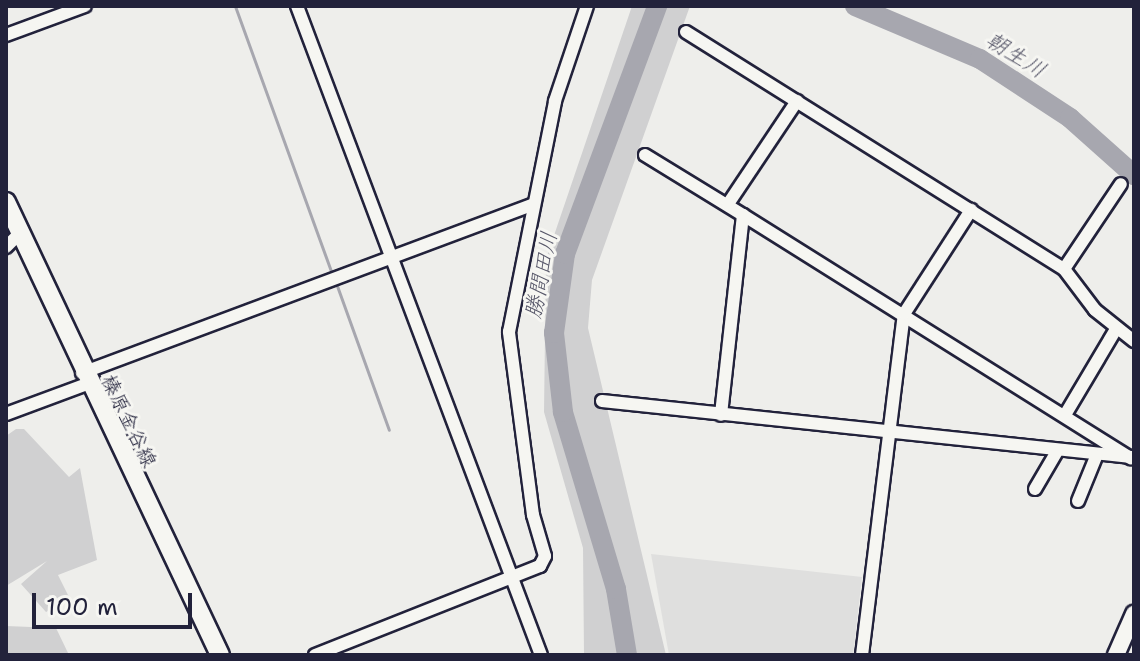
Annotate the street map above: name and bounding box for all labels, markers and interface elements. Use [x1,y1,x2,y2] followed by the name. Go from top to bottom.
[981,26,1051,84] water label: 朝生川
[520,229,562,321] water label: 勝間田川
[96,371,162,471] street label: 榛原金谷線
[36,577,196,627] scale bar
[46,591,118,623] text: 100 m

